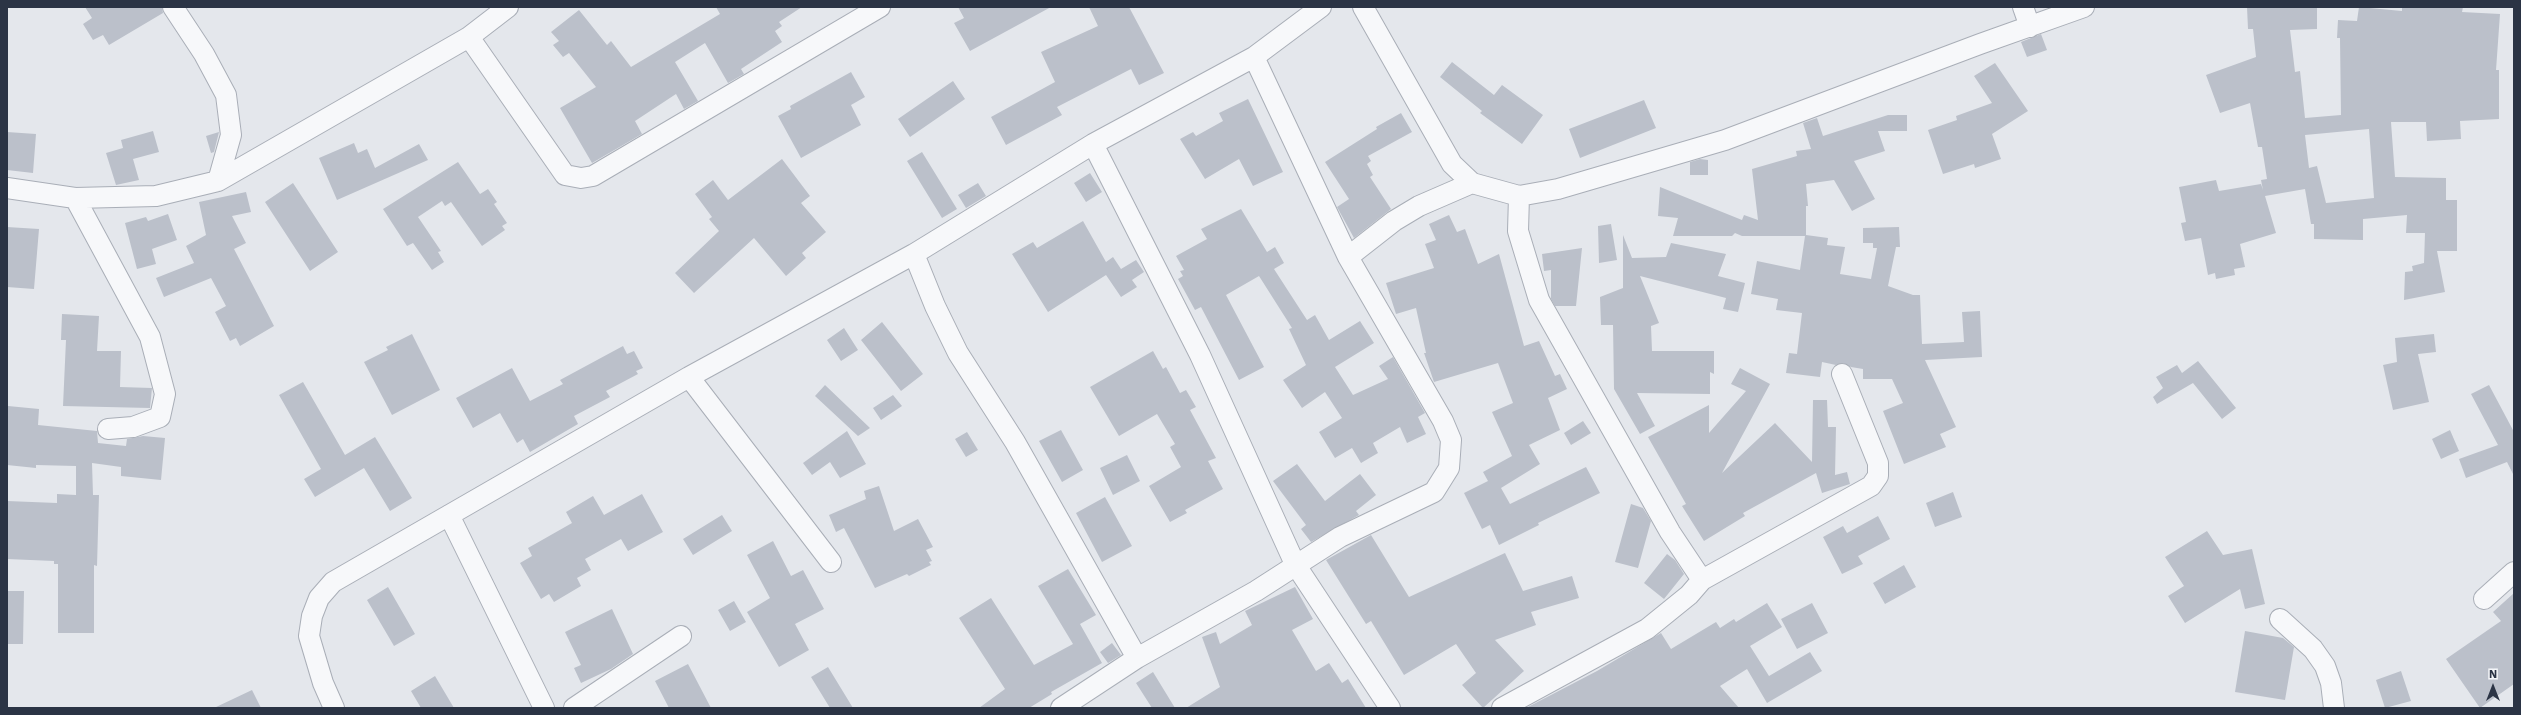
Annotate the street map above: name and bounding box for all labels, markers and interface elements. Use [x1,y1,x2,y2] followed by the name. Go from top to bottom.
[2473,667,2513,707] north arrow
[2489,668,2497,681] text: N

